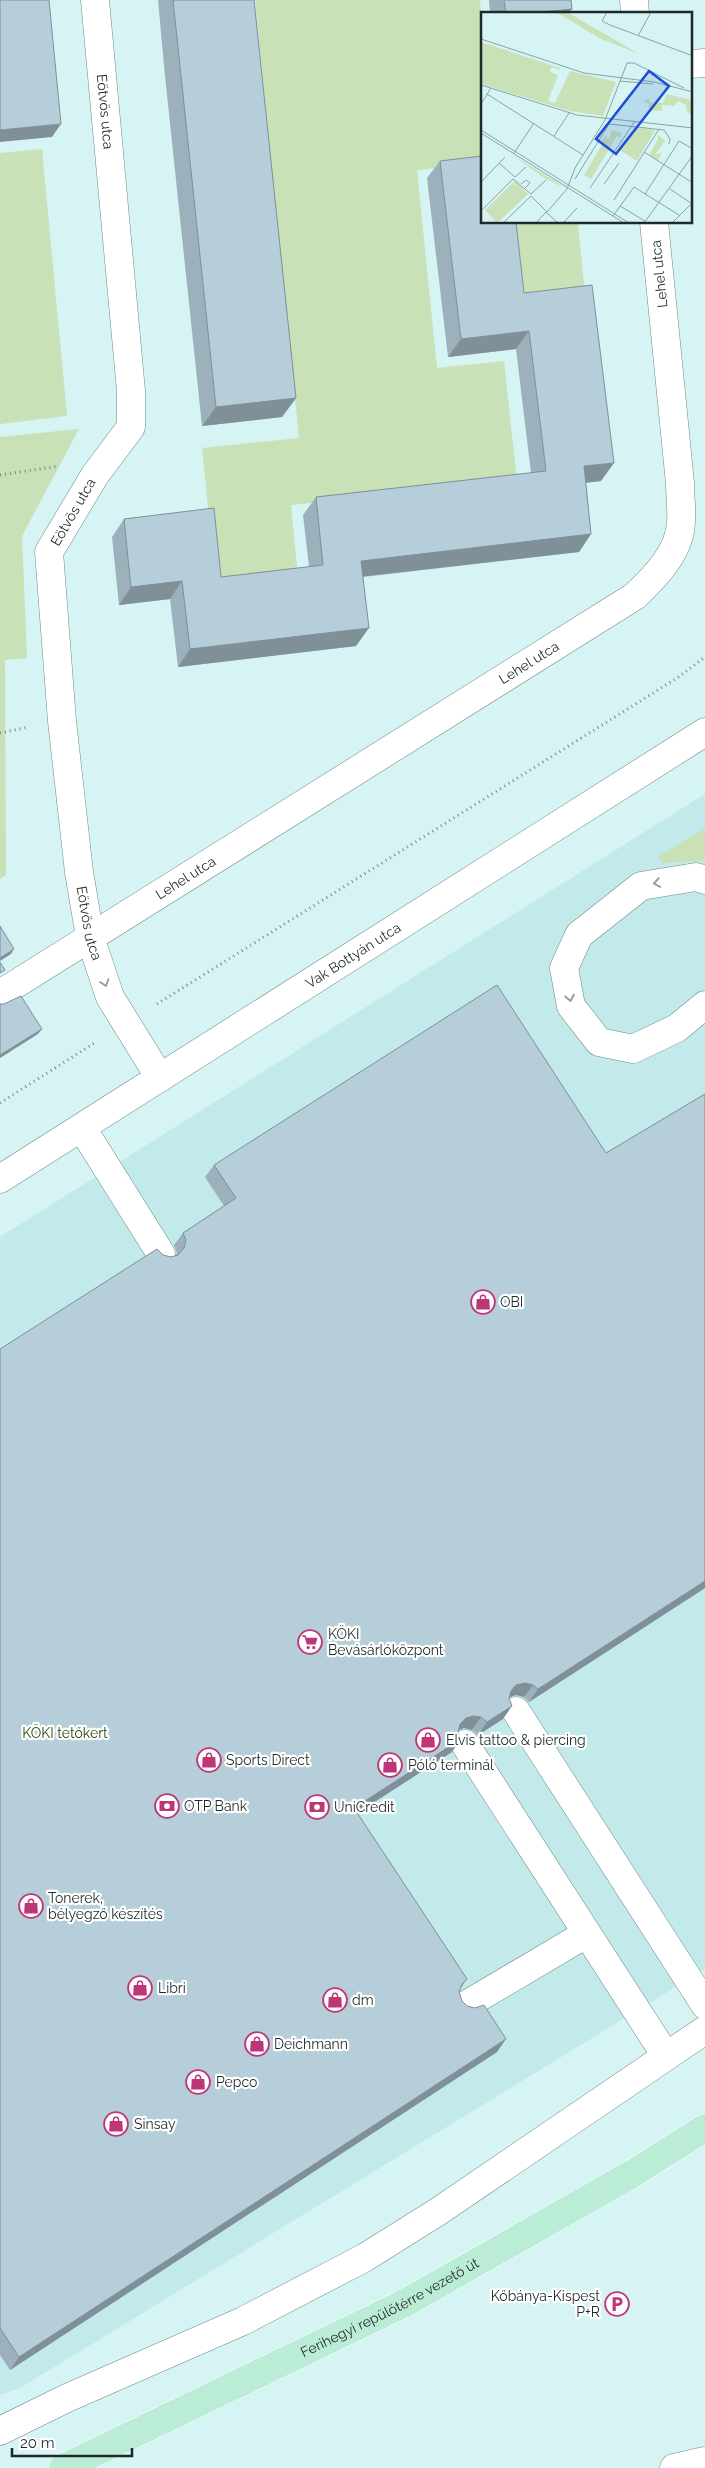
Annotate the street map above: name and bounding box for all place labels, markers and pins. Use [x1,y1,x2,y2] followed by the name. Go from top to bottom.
[470,1289,496,1315] shop icon: OBI
[500,1294,523,1310] place label: OBI
[328,1624,444,1658] place label: KÖKI Bevásárlóközpont
[297,1629,323,1655] supermarket icon: KÖKI Bevásárlóközpont
[415,1727,441,1753] shop icon: Elvis tattoo & piercing
[446,1732,586,1748] place label: Elvis tattoo & piercing
[196,1747,222,1773] shop icon: Sports Direct
[226,1752,310,1768] place label: Sports Direct
[377,1752,403,1778] shop icon: Póló terminál
[408,1757,494,1773] place label: Póló terminál
[154,1793,180,1819] bank icon: OTP Bank
[304,1794,330,1820] bank icon: UniCredit
[184,1798,248,1814] place label: OTP Bank
[334,1799,395,1815] place label: UniCredit
[48,1890,163,1922] place label: Tonerek, bélyegző készítés
[18,1893,44,1919] shop icon: Tonerek, bélyegző készítés
[127,1975,153,2001] shop icon: Libri
[158,1980,186,1996] place label: Libri
[322,1987,348,2013] shop icon: dm
[352,1992,374,2008] place label: dm
[244,2031,270,2057] shop icon: Deichmann
[274,2036,348,2052] place label: Deichmann
[185,2069,211,2095] shop icon: Pepco
[216,2074,257,2090] place label: Pepco
[103,2111,129,2137] shop icon: Sinsay
[134,2116,176,2132] place label: Sinsay
[491,2288,600,2320] place label: Kőbánya-Kispest P+R
[604,2291,630,2317] parking icon: Kőbánya-Kispest P+R

